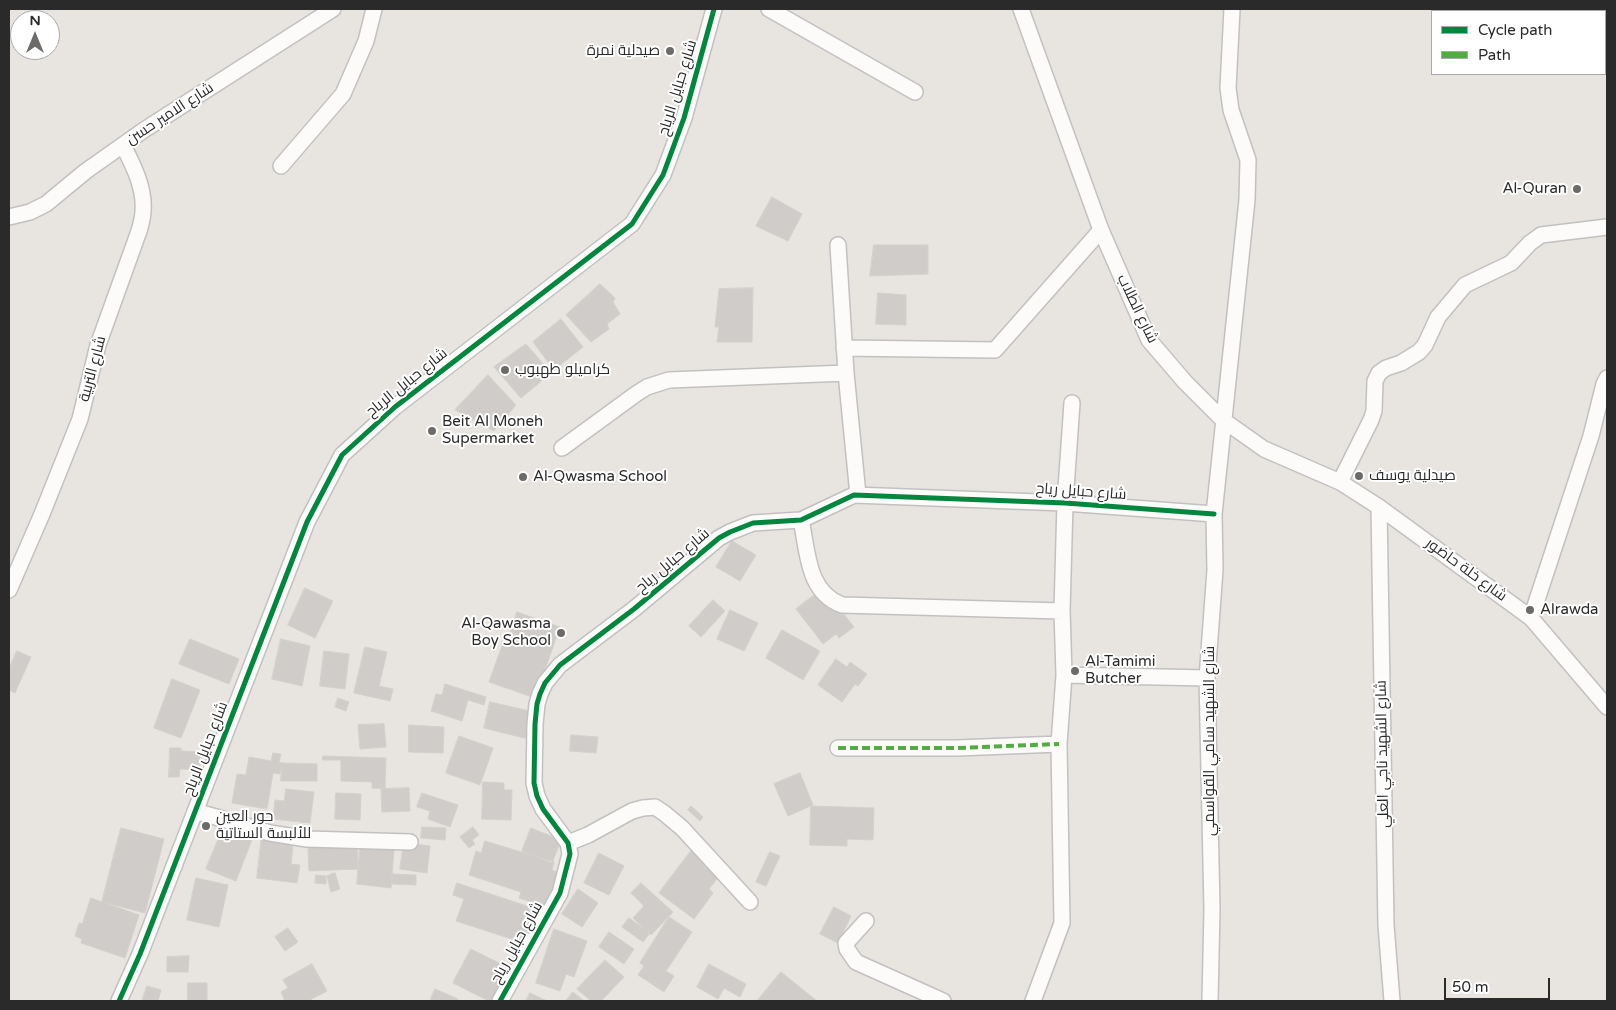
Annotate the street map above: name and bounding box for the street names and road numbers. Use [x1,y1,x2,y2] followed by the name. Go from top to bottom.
[655,38,701,138] street label: شارع حبايل الرياح
[123,79,217,149] street label: شارع الامير حسن
[1113,272,1161,346] street label: شارع الطلاب
[76,334,110,404] street label: شارع التربية
[363,345,451,421] street label: شارع حبايل الرياح
[1035,480,1127,504] street label: شارع حبايل رياح
[632,525,714,597] street label: شارع حبايل رياح
[1422,534,1510,606] street label: شارع خلة حاضور
[1201,646,1219,836] street label: شارع الشهيد سامي القواسمي
[1373,680,1393,828] street label: شارع الشهيد ناجي العلي
[180,699,232,799] street label: شارع حبايل الرياح
[487,899,547,987] street label: شارع حبايل رياح

